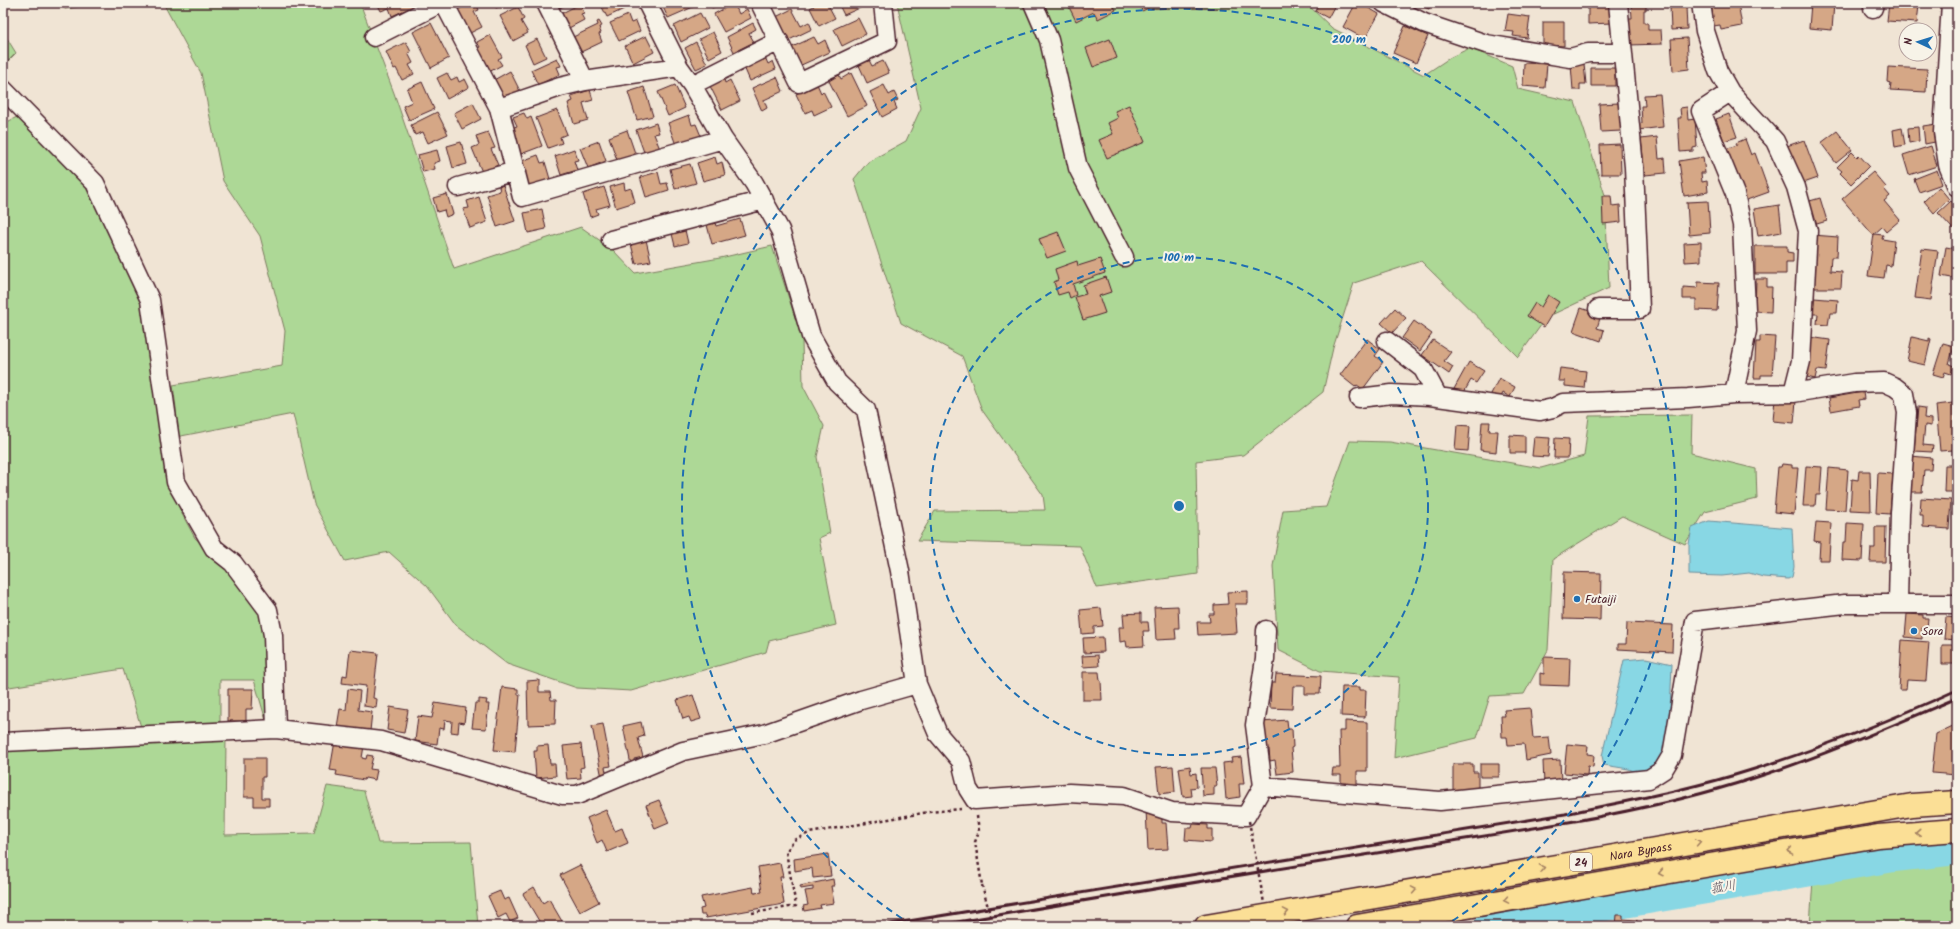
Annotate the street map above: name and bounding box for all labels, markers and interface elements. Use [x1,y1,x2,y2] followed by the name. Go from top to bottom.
[1898,22,1938,62] north arrow
[1332,30,1366,49] text: 200 m
[1900,37,1918,45] text: N
[1164,248,1194,267] text: 100 m
[1172,499,1186,513] centre of rings
[1585,590,1617,609] place label: Futaiji
[1572,594,1582,604] marker: Futaiji
[1922,622,1944,641] place label: Sora
[1909,626,1919,636] marker: Sora
[1915,828,1921,837] one-way arrow
[1608,837,1673,867] street label: Nara Bypass
[1695,838,1701,846] one-way arrow
[1786,846,1793,855] one-way arrow
[1570,853,1592,871] road number: 24
[1539,865,1546,873] one-way arrow
[1658,868,1665,877] one-way arrow
[1709,875,1738,900] water label: 菰川
[1411,886,1417,895] one-way arrow
[1503,895,1509,904] one-way arrow
[1283,908,1289,917] one-way arrow

